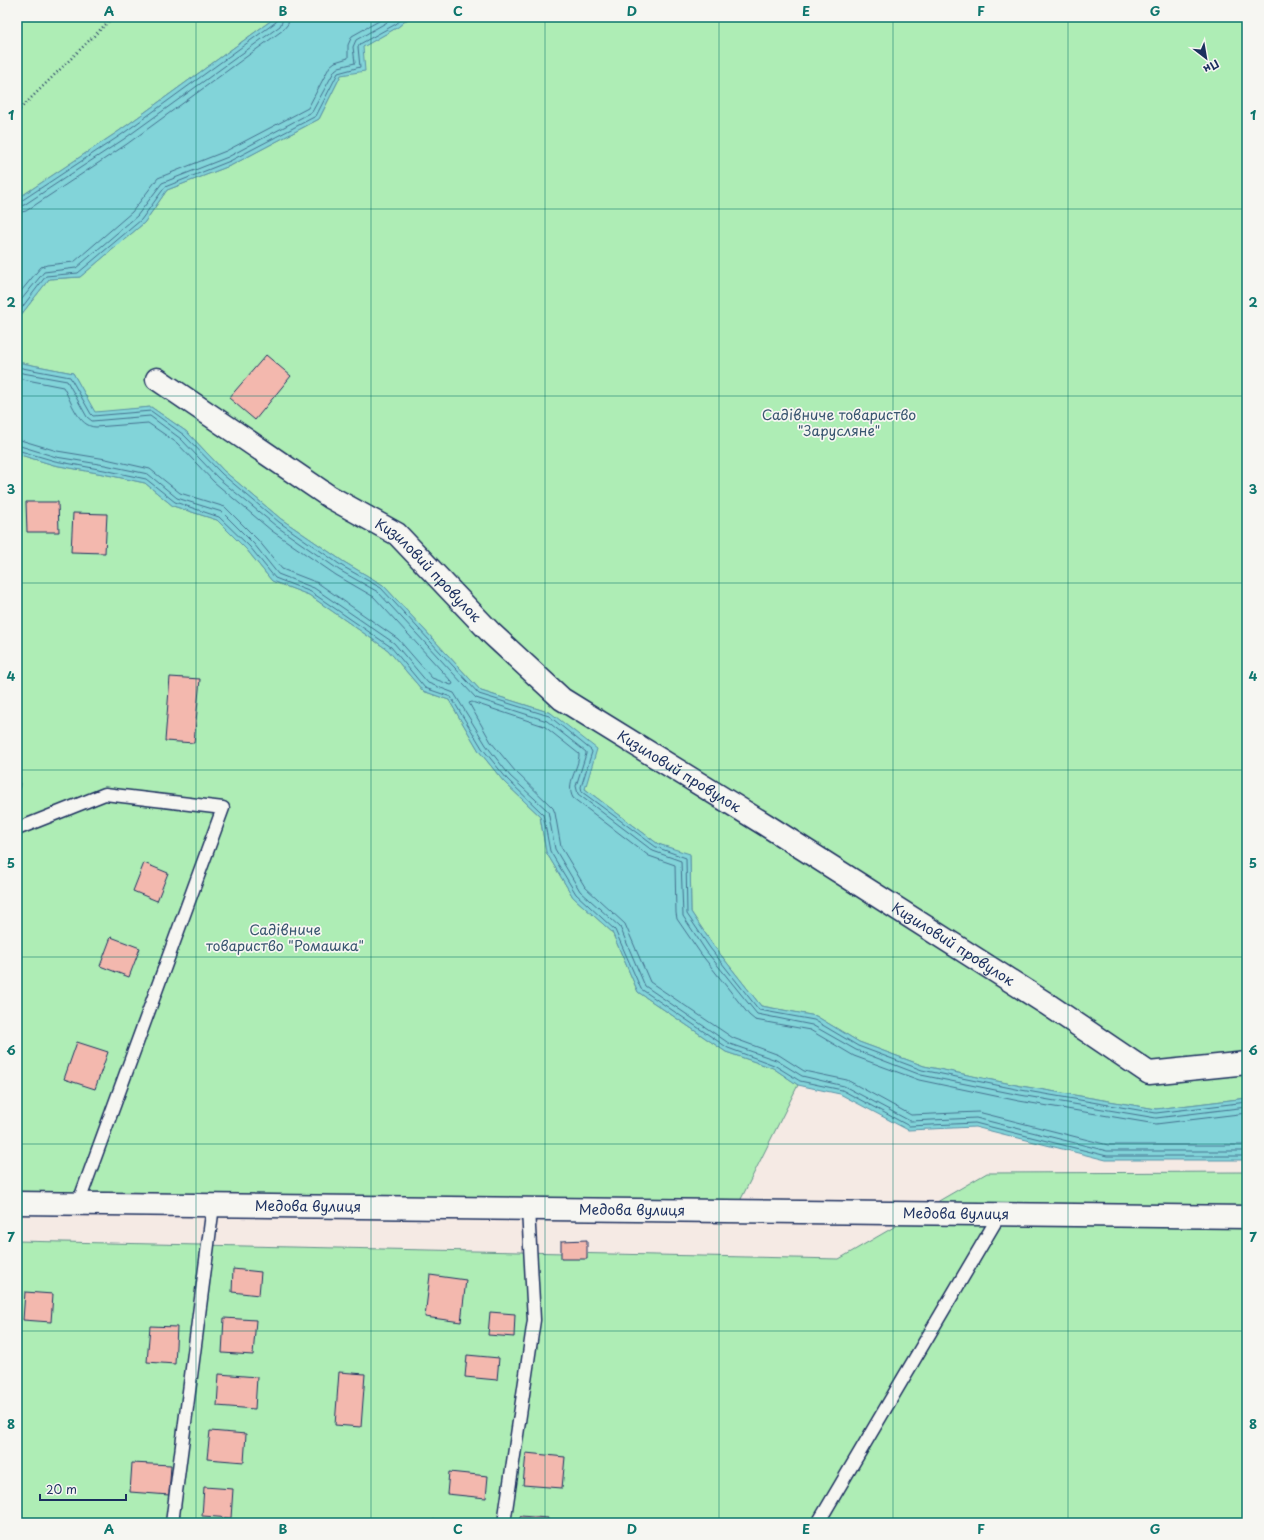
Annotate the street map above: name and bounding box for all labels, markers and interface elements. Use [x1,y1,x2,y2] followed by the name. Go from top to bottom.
[104,1,114,20] text: A
[279,1,288,20] text: B
[453,1,463,20] text: C
[627,1,637,20] text: D
[802,1,810,20] text: E
[977,1,985,20] text: F
[1150,1,1160,20] text: G
[1186,38,1226,78] north arrow
[1200,56,1223,78] text: Пн
[8,105,14,124] text: 1
[1250,105,1256,124] text: 1
[6,292,16,311] text: 2
[1248,292,1258,311] text: 2
[762,404,916,441] park label: Садівниче товариство "Зарусляне"
[7,479,16,498] text: 3
[1249,479,1258,498] text: 3
[371,513,487,627] street label: Кизиловий провулок
[7,666,16,685] text: 4
[1249,666,1258,685] text: 4
[613,725,746,817] street label: Кизиловий провулок
[7,853,15,872] text: 5
[1249,853,1257,872] text: 5
[888,897,1019,991] street label: Кизиловий провулок
[206,919,364,956] park label: Садівниче товариство "Ромашка"
[6,1040,16,1059] text: 6
[1248,1040,1258,1059] text: 6
[255,1195,361,1217] street label: Медова вулиця
[579,1198,685,1221] street label: Медова вулиця
[903,1202,1009,1224] street label: Медова вулиця
[7,1227,15,1246] text: 7
[1249,1227,1257,1246] text: 7
[7,1414,15,1433] text: 8
[1249,1414,1257,1433] text: 8
[40,1476,126,1502] scale bar
[46,1480,77,1498] text: 20 m
[104,1519,114,1538] text: A
[279,1519,288,1538] text: B
[453,1519,463,1538] text: C
[627,1519,637,1538] text: D
[802,1519,810,1538] text: E
[977,1519,985,1538] text: F
[1150,1519,1160,1538] text: G

